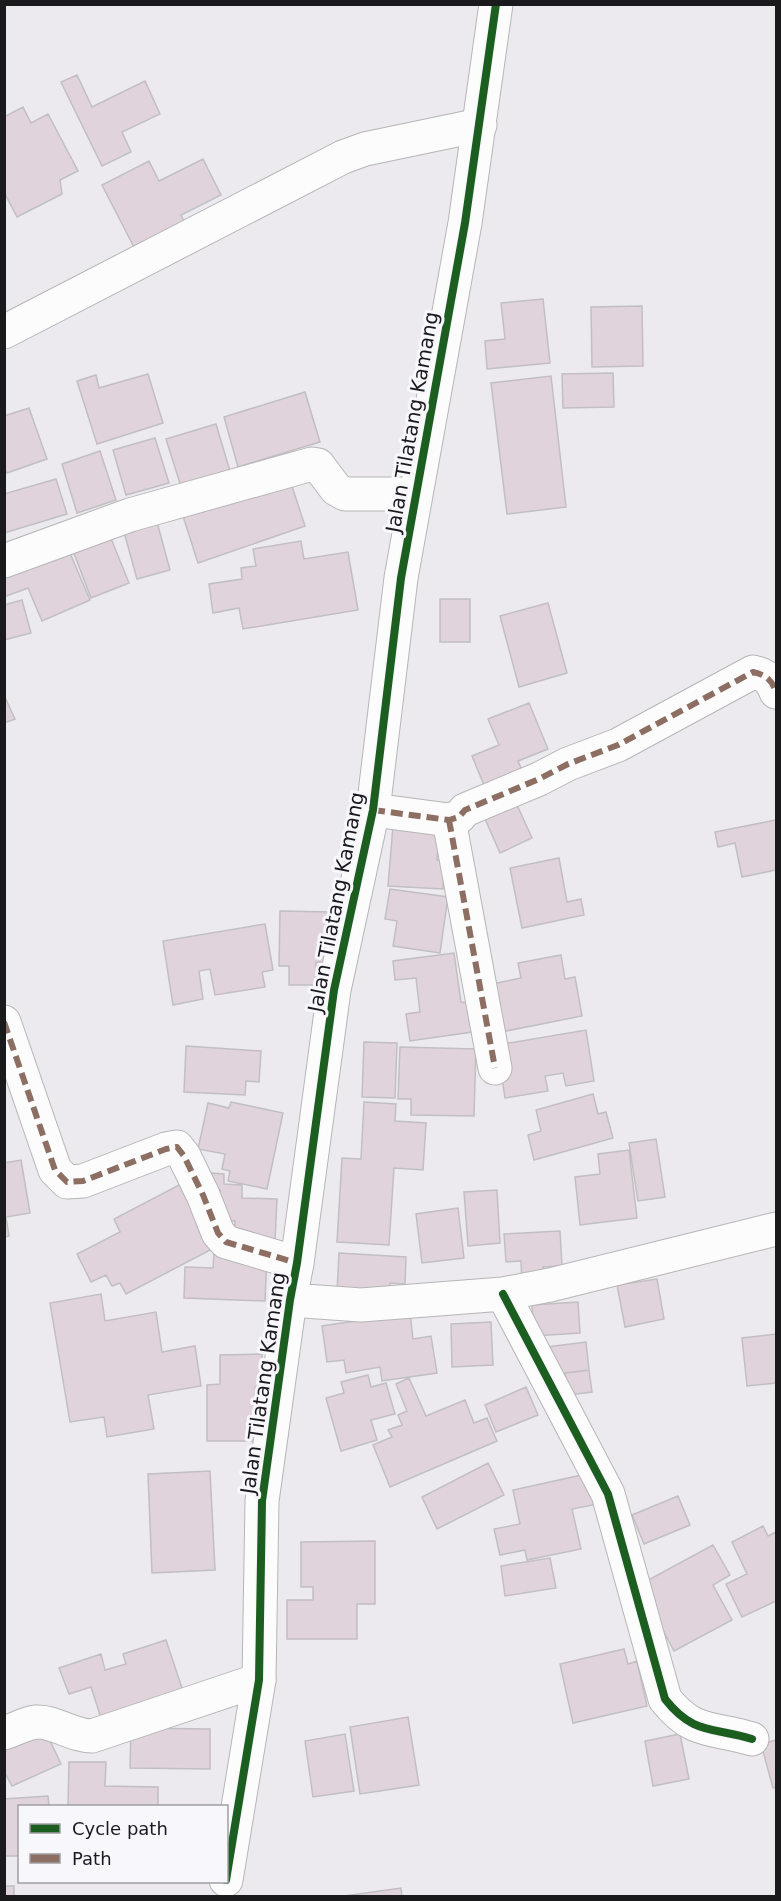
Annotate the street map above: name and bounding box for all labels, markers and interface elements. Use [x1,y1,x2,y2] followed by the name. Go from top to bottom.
[380,310,443,536] street label: Jalan Tilatang Kamang
[302,790,369,1016] street label: Jalan Tilatang Kamang
[235,1270,290,1498] street label: Jalan Tilatang Kamang
[18,1805,228,1883] legend
[72,1818,168,1839] text: Cycle path
[72,1848,112,1869] text: Path

